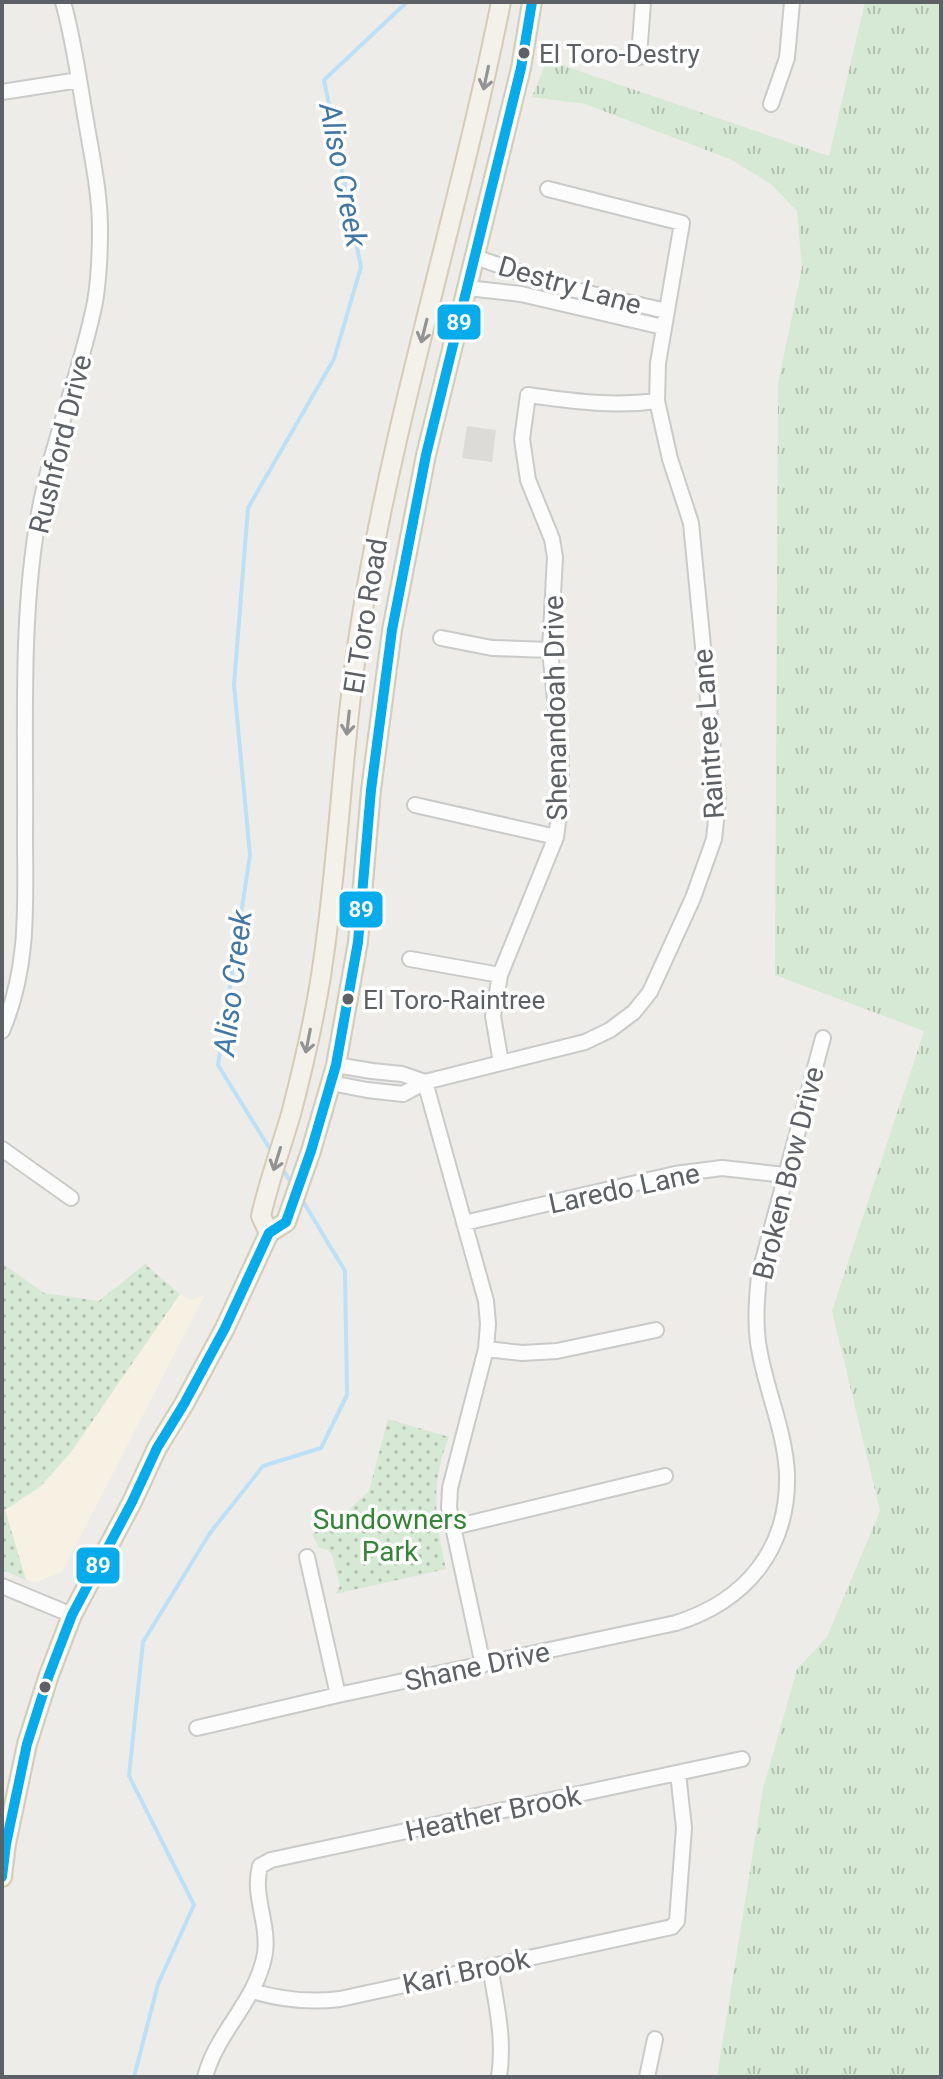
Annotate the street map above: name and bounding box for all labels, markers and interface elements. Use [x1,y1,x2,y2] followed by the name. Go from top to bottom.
[539,39,700,69] place label: El Toro-Destry
[516,45,532,61] marker: El Toro-Destry
[478,65,493,91] one-way arrow
[312,98,375,251] water label: Aliso Creek
[494,249,645,322] street label: Destry Lane
[436,303,482,341] line badge: 89
[446,310,472,335] text: 89
[416,318,431,343] one-way arrow
[22,351,99,537] street label: Rushford Drive
[337,536,394,696] street label: El Toro Road
[537,595,574,821] street label: Shenandoah Drive
[686,648,731,820] street label: Raintree Lane
[340,709,355,736] one-way arrow
[338,890,384,929] line badge: 89
[348,897,374,922] text: 89
[206,907,259,1060] water label: Aliso Creek
[363,985,545,1015] place label: El Toro-Raintree
[340,991,356,1007] marker: El Toro-Raintree
[300,1028,315,1054] one-way arrow
[746,1063,831,1283] street label: Broken Bow Drive
[269,1145,284,1171] one-way arrow
[545,1156,703,1221] street label: Laredo Lane
[313,1503,467,1568] park label: Sundowners Park
[75,1546,121,1585] line badge: 89
[85,1553,111,1578] text: 89
[402,1635,553,1698] street label: Shane Drive
[37,1679,53,1695] unlabelled marker
[402,1779,585,1848] street label: Heather Brook
[400,1942,533,2001] street label: Kari Brook

